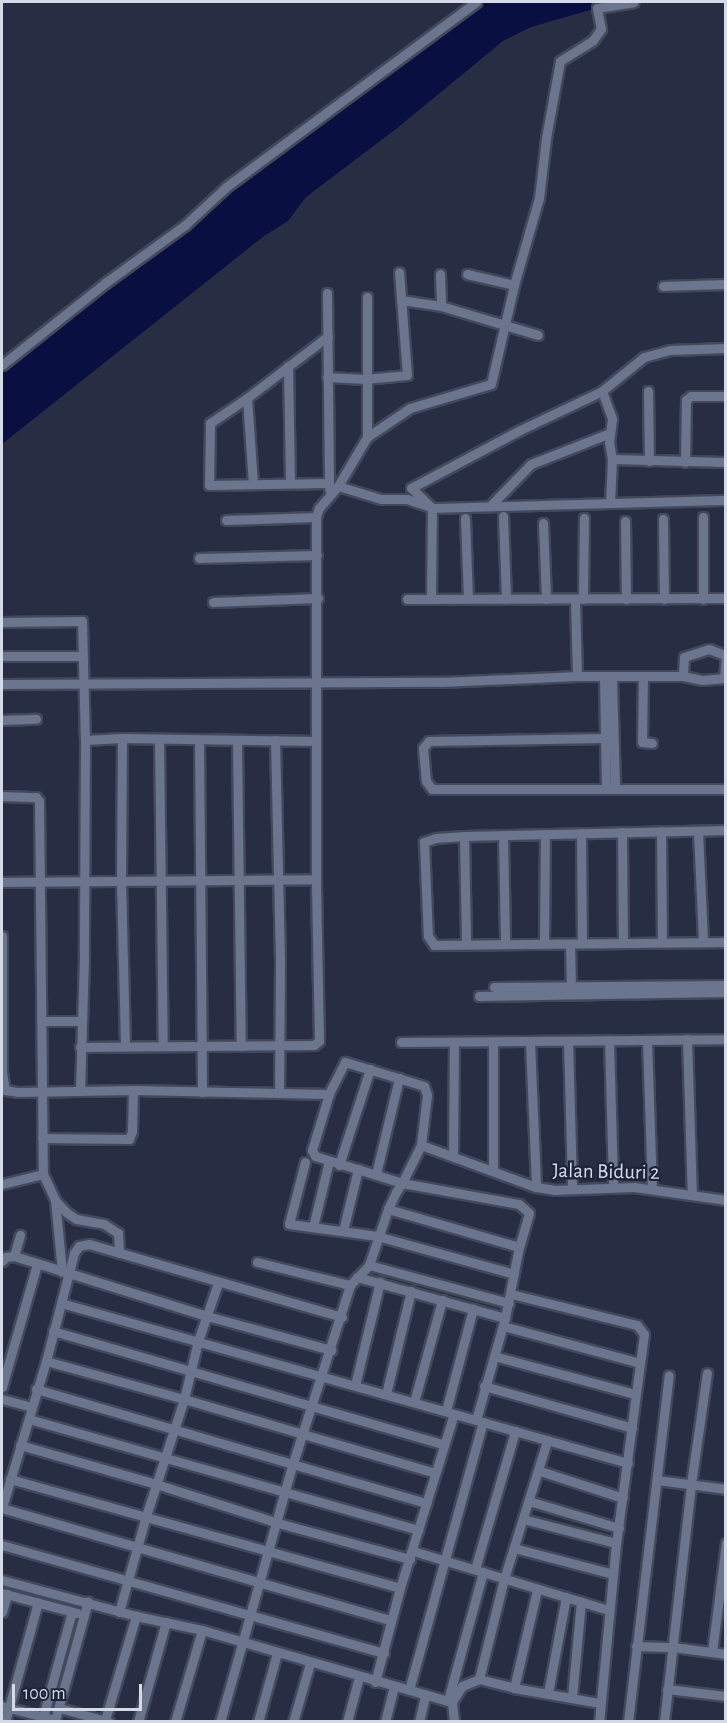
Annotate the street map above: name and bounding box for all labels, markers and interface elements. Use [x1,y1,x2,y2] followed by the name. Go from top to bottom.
[552,1158,660,1186] street label: Jalan Biduri 2
[15,1672,146,1710] scale bar
[23,1685,66,1703] text: 100 m

